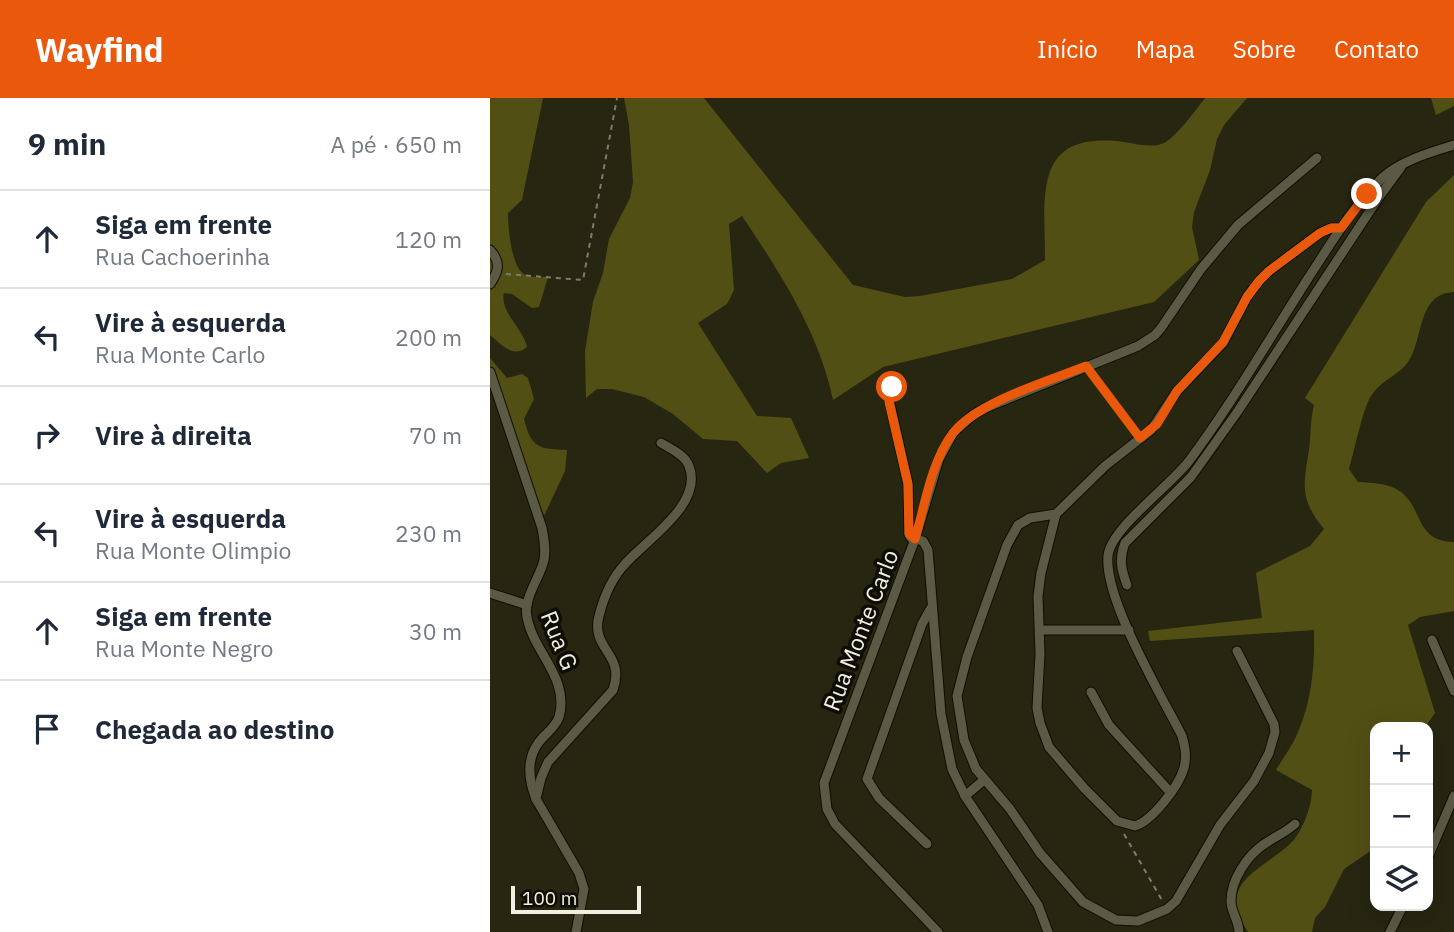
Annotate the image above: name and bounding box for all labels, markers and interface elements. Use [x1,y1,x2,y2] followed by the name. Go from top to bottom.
[35,28,164,71] text: Wayfind
[1037,33,1098,65] text: Início
[1136,33,1195,65] text: Mapa
[1233,33,1296,65] text: Sobre
[1334,33,1419,65] text: Contato
[28,124,106,163] text: 9 min
[331,129,462,159] text: A pé · 650 m
[1351,178,1382,209] route end
[95,207,272,241] text: Siga em frente
[28,220,66,258] icon: ahead
[395,224,462,254] text: 120 m
[95,241,270,271] text: Rua Cachoerinha
[95,305,286,339] text: Vire à esquerda
[28,318,66,356] icon: left
[395,322,462,352] text: 200 m
[95,339,265,369] text: Rua Monte Carlo
[876,371,907,402] route start
[28,416,66,454] icon: right
[95,418,252,452] text: Vire à direita
[409,420,462,450] text: 70 m
[95,501,286,535] text: Vire à esquerda
[28,514,66,552] icon: left
[395,518,462,548] text: 230 m
[95,535,292,565] text: Rua Monte Olimpio
[815,545,905,715] street label: Rua Monte Carlo
[95,599,272,633] text: Siga em frente
[535,606,585,674] street label: Rua G
[28,612,66,650] icon: ahead
[409,616,462,646] text: 30 m
[95,633,273,663] text: Rua Monte Negro
[28,710,66,748] icon: arrive
[95,712,334,746] text: Chegada ao destino
[1370,722,1433,911] map controls
[1370,722,1433,785] button: +
[1370,785,1433,848] button: −
[1370,848,1433,911] button: layers
[511,883,640,915] scale bar
[522,886,577,910] text: 100 m

